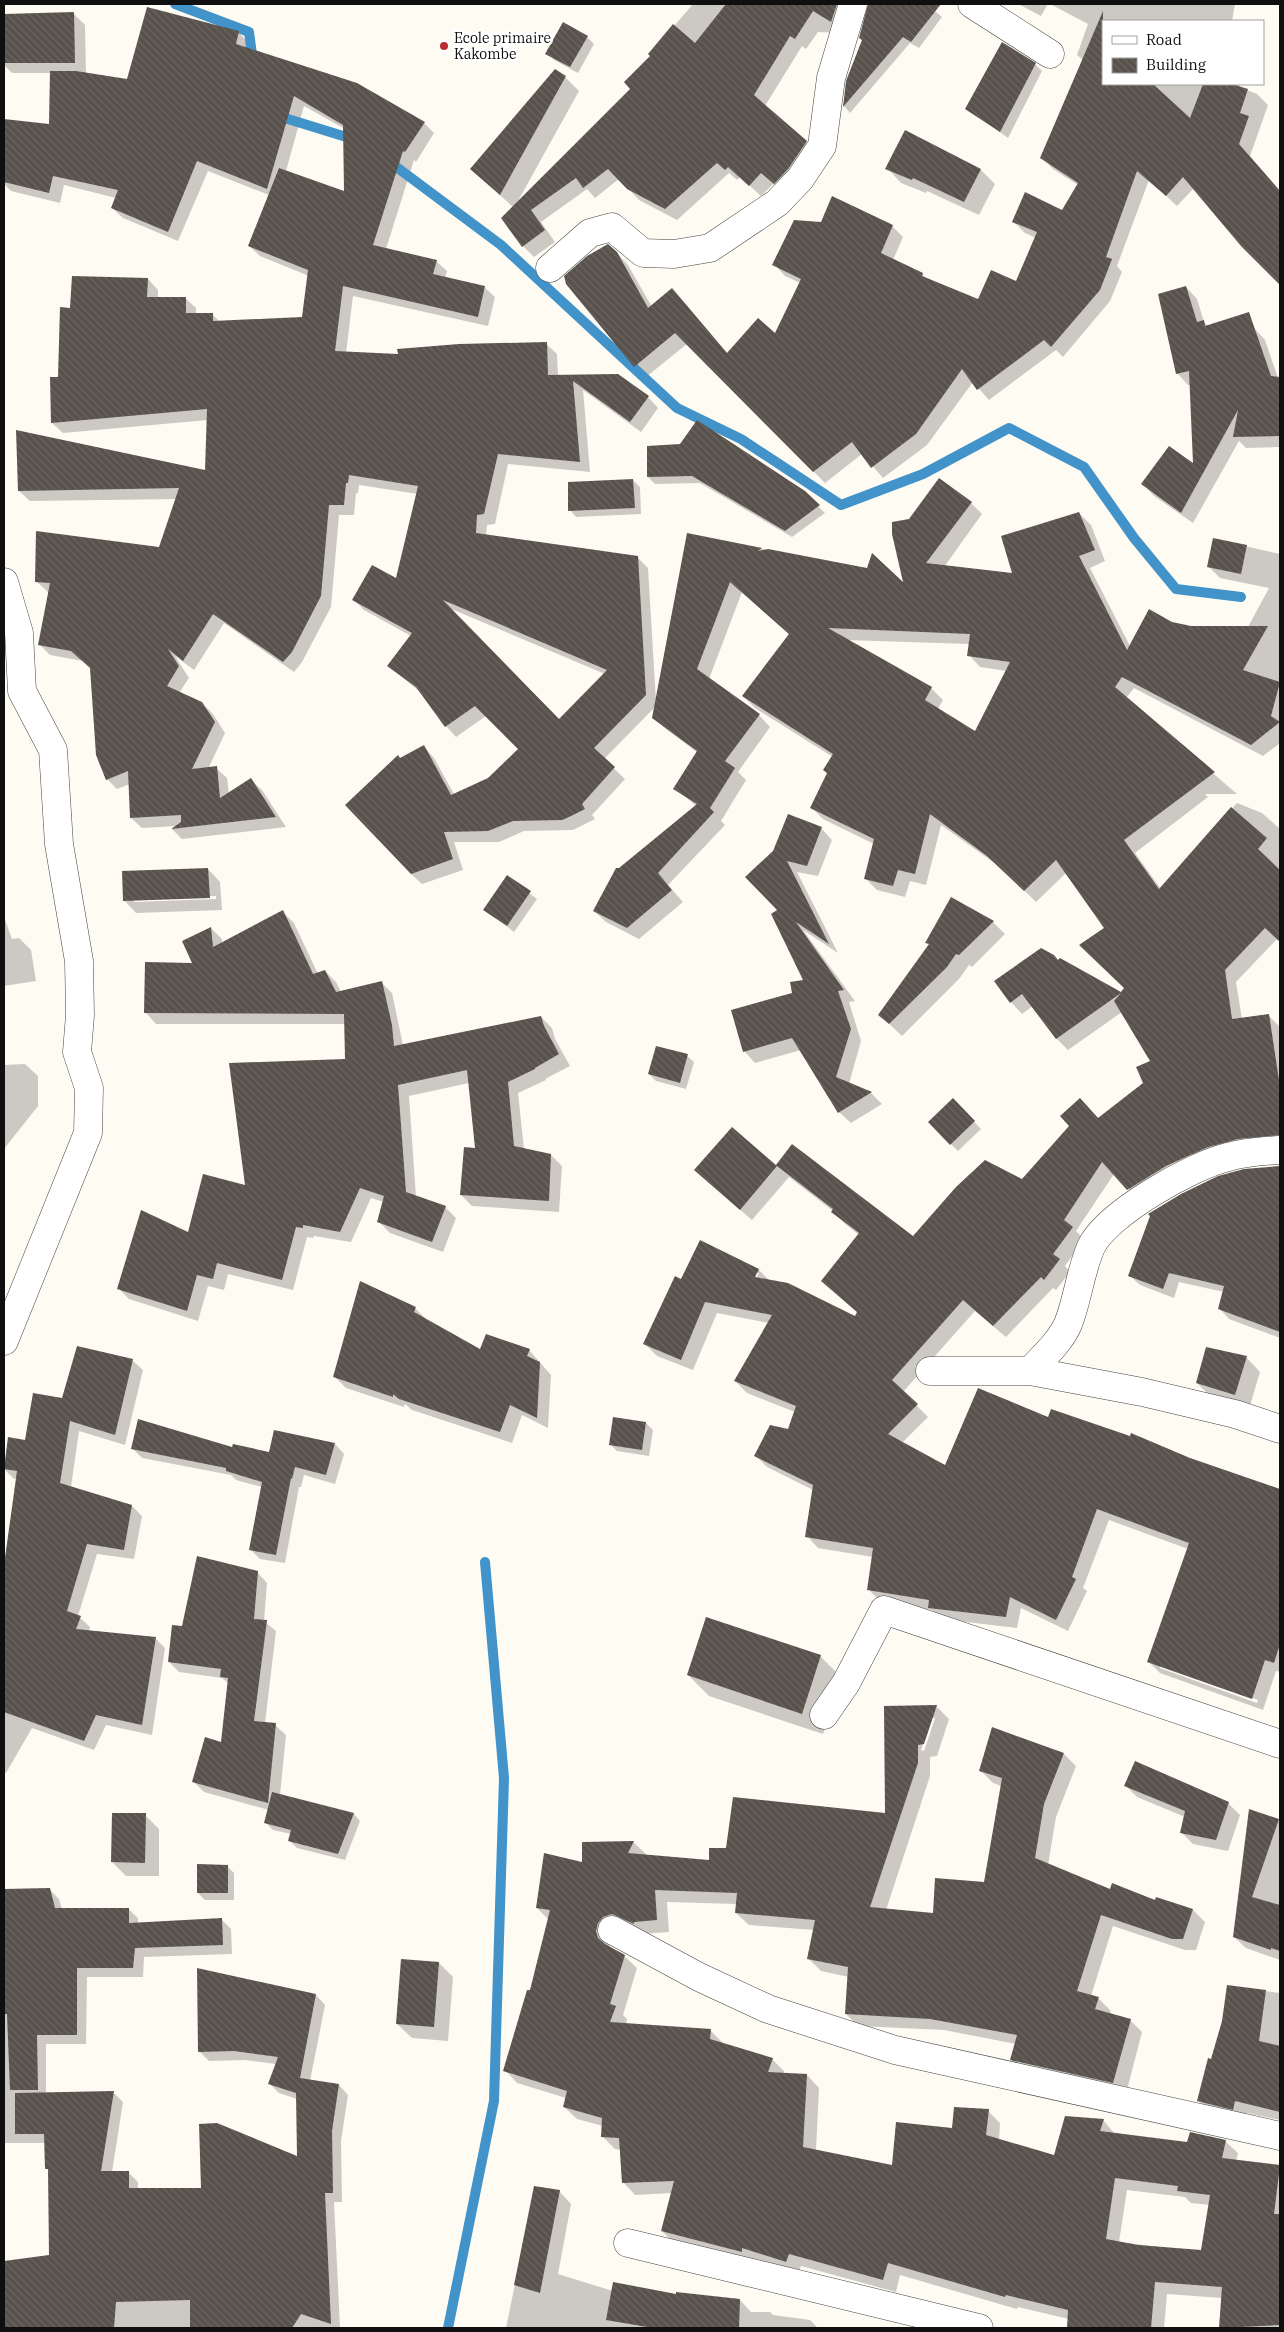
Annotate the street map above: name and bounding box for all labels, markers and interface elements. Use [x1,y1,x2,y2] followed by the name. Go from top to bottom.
[1102,20,1264,85] legend
[454,29,551,63] place label: Ecole primaire Kakombe
[1146,30,1182,49] text: Road
[438,40,450,52] marker: Ecole primaire Kakombe
[1146,55,1206,74] text: Building

